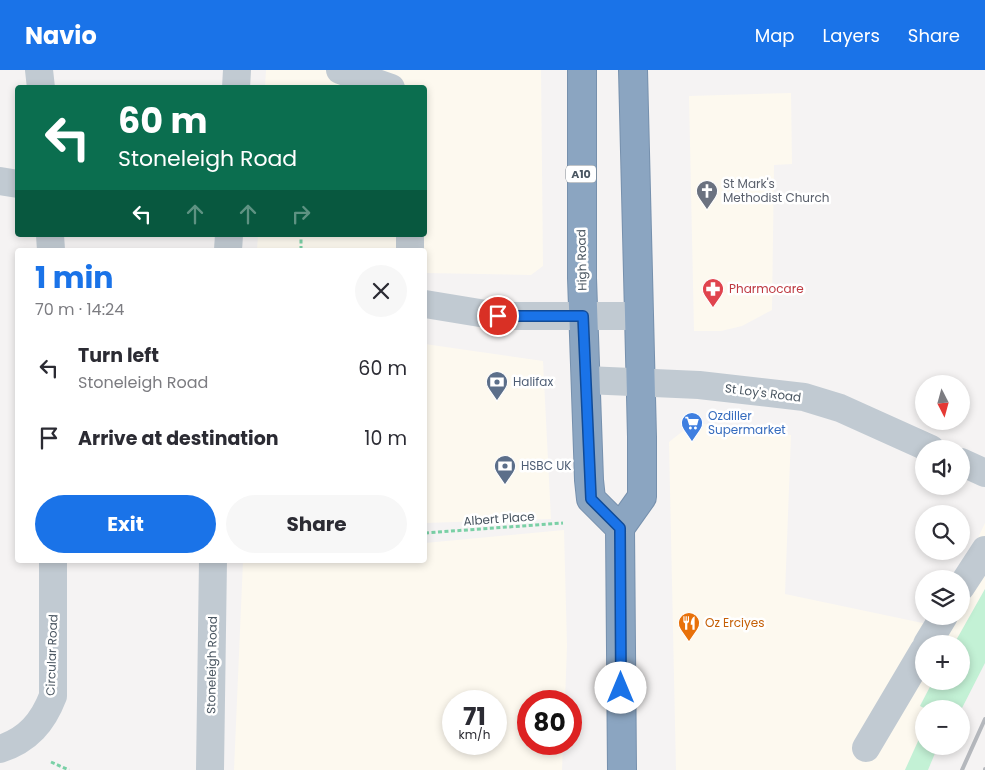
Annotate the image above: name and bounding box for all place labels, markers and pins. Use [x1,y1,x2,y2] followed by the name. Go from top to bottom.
[723,175,829,206] place label: St Mark's Methodist Church
[695,179,719,210] church icon: St Mark's Methodist Church
[701,277,725,308] pharmacy icon: Pharmocare
[729,280,804,297] place label: Pharmocare
[477,295,519,337] pin
[485,370,509,401] bank icon: Halifax
[513,373,553,390] place label: Halifax
[708,407,786,438] place label: Ozdiller Supermarket
[680,411,704,442] supermarket icon: Ozdiller Supermarket
[493,454,517,485] bank icon: HSBC UK
[521,457,571,474] place label: HSBC UK
[677,611,701,642] restaurant icon: Oz Erciyes
[705,614,764,631] place label: Oz Erciyes

